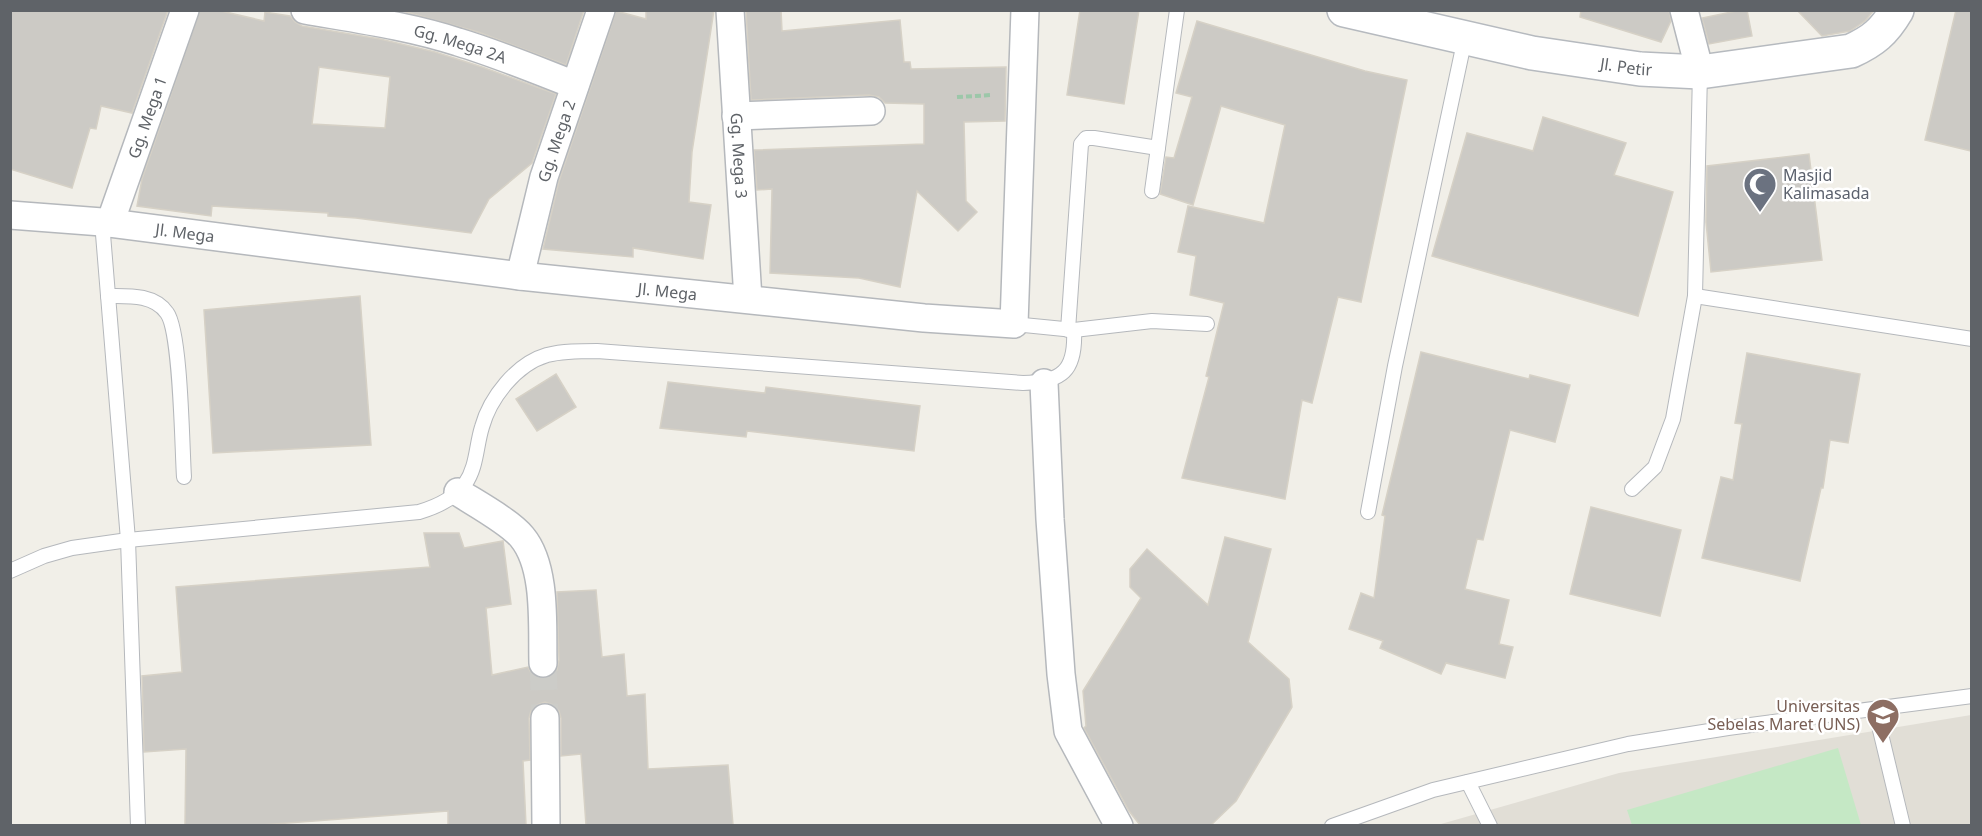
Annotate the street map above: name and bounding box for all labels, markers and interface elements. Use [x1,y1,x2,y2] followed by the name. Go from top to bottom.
[412,19,510,69] street label: Gg. Mega 2A
[1597,52,1653,81] street label: Jl. Petir
[123,73,172,161] street label: Gg. Mega 1
[532,97,581,185] street label: Gg. Mega 2
[725,112,753,199] street label: Gg. Mega 3
[1783,164,1870,204] place label: Masjid Kalimasada
[1742,166,1778,213] mosque icon: Masjid Kalimasada
[152,218,216,247] street label: Jl. Mega
[635,277,698,305] street label: Jl. Mega
[1707,695,1860,735] place label: Universitas Sebelas Maret (UNS)
[1865,697,1901,744] school or university icon: Universitas Sebelas Maret (UNS)

